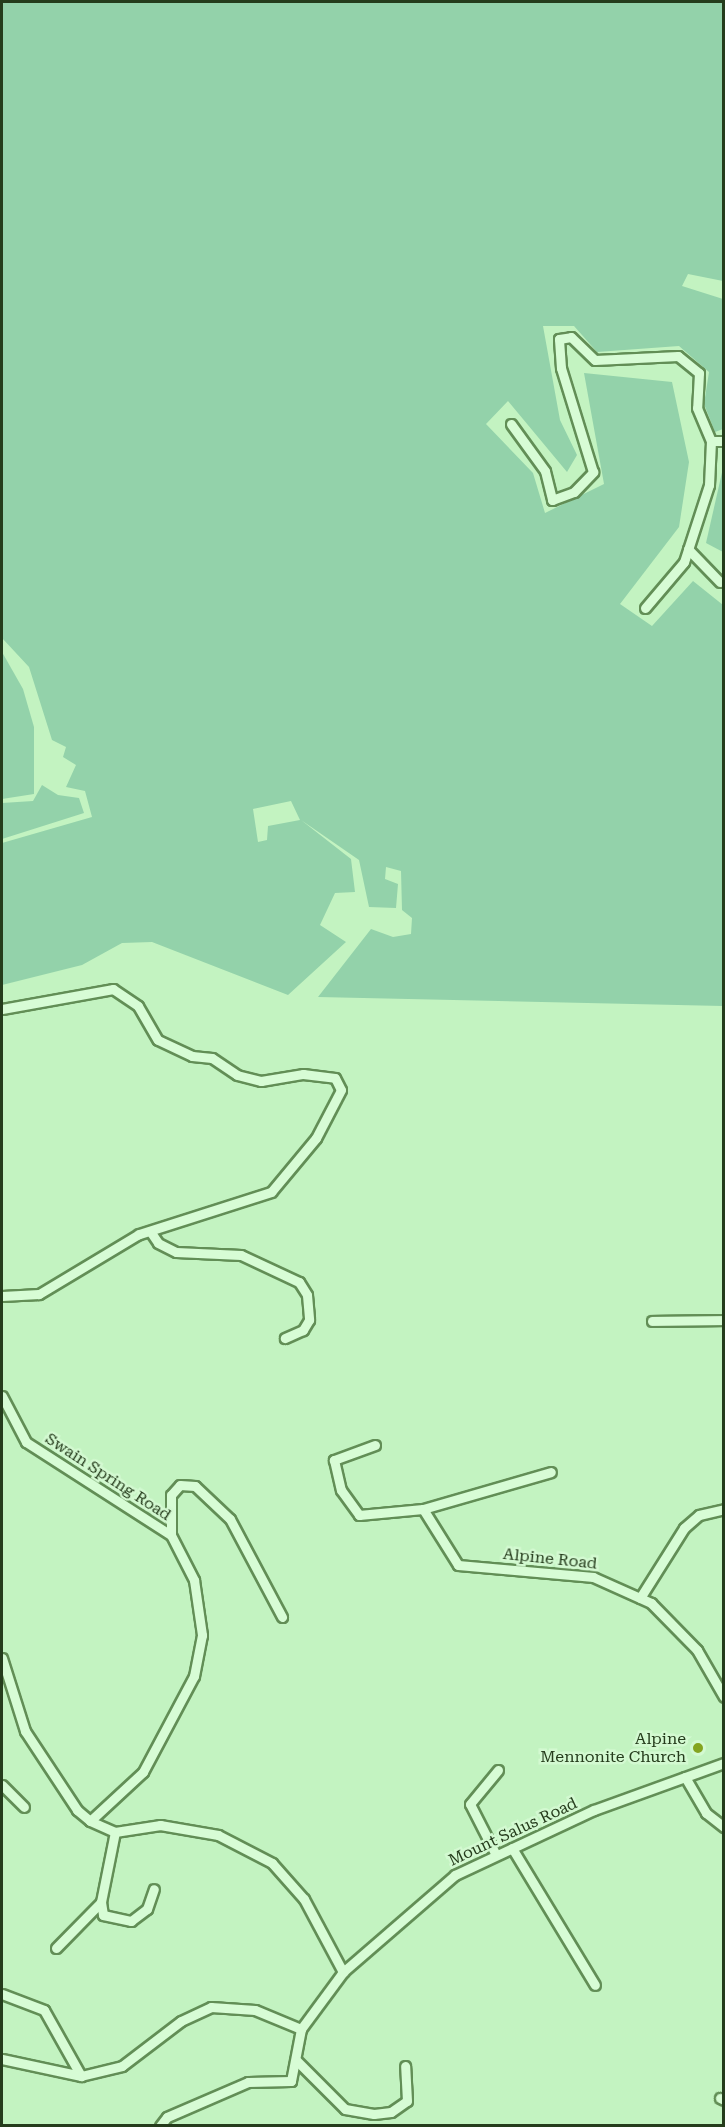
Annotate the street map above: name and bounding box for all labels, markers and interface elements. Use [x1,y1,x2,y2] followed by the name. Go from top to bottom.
[42,1429,174,1525] street label: Swain Spring Road
[502,1545,598,1573] street label: Alpine Road
[540,1729,686,1767] place label: Alpine Mennonite Church
[691,1741,705,1755] marker: Alpine Mennonite Church
[446,1794,580,1870] street label: Mount Salus Road

